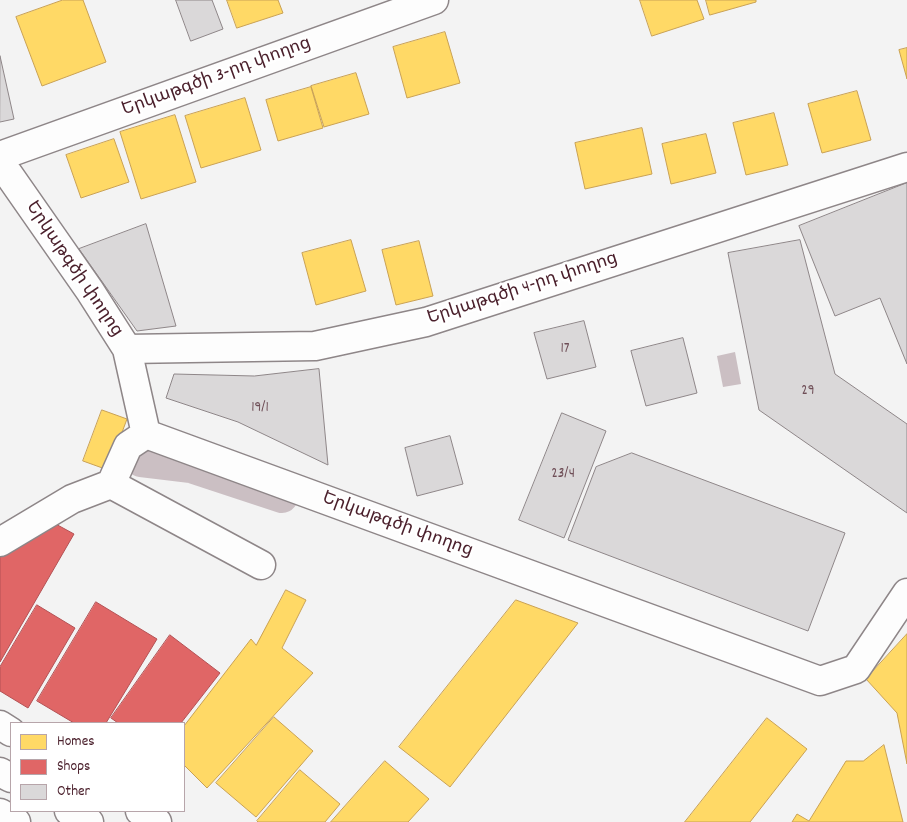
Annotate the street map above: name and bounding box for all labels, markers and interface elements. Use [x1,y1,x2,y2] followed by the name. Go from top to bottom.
[120,34,314,122] street label: Երկաթգծի 3-րդ փողոց
[20,198,126,342] street label: Երկաթգծի փողոց
[425,249,621,331] street label: Երկաթգծի 4-րդ փողոց
[560,341,570,359] house number: 17
[801,383,815,401] house number: 29
[251,400,269,418] house number: 19/1
[551,466,575,484] house number: 23/4
[319,489,475,563] street label: Երկաթգծի փողոց
[10,722,185,812] legend
[57,731,95,753] text: Homes
[57,756,90,778] text: Shops
[57,781,90,803] text: Other

